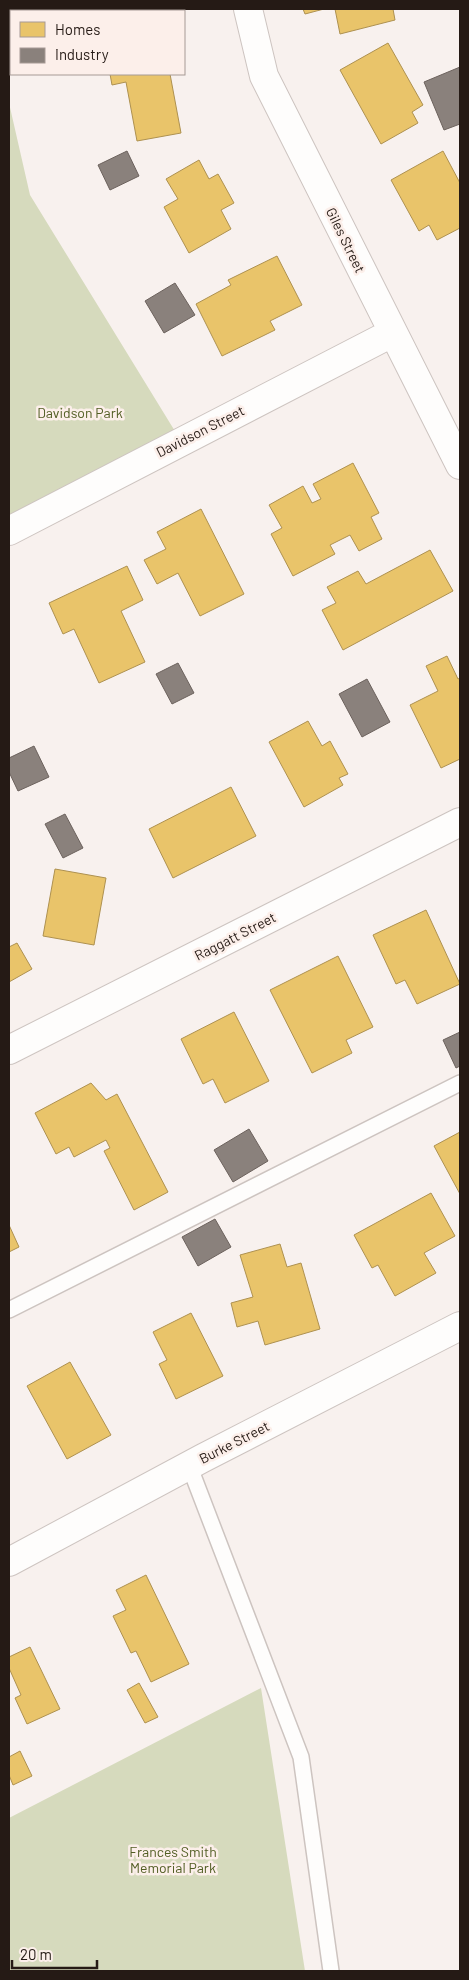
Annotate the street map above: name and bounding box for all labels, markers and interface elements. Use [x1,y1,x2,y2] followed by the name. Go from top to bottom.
[10,10,185,75] legend
[55,20,100,38] text: Homes
[55,45,109,63] text: Industry
[323,205,369,275] street label: Giles Street
[153,402,247,460] street label: Davidson Street
[37,404,123,421] park label: Davidson Park
[191,908,279,964] street label: Raggatt Street
[196,1417,272,1467] street label: Burke Street
[129,1843,217,1876] park label: Frances Smith Memorial Park
[12,1938,98,1970] scale bar
[20,1945,52,1963] text: 20 m

